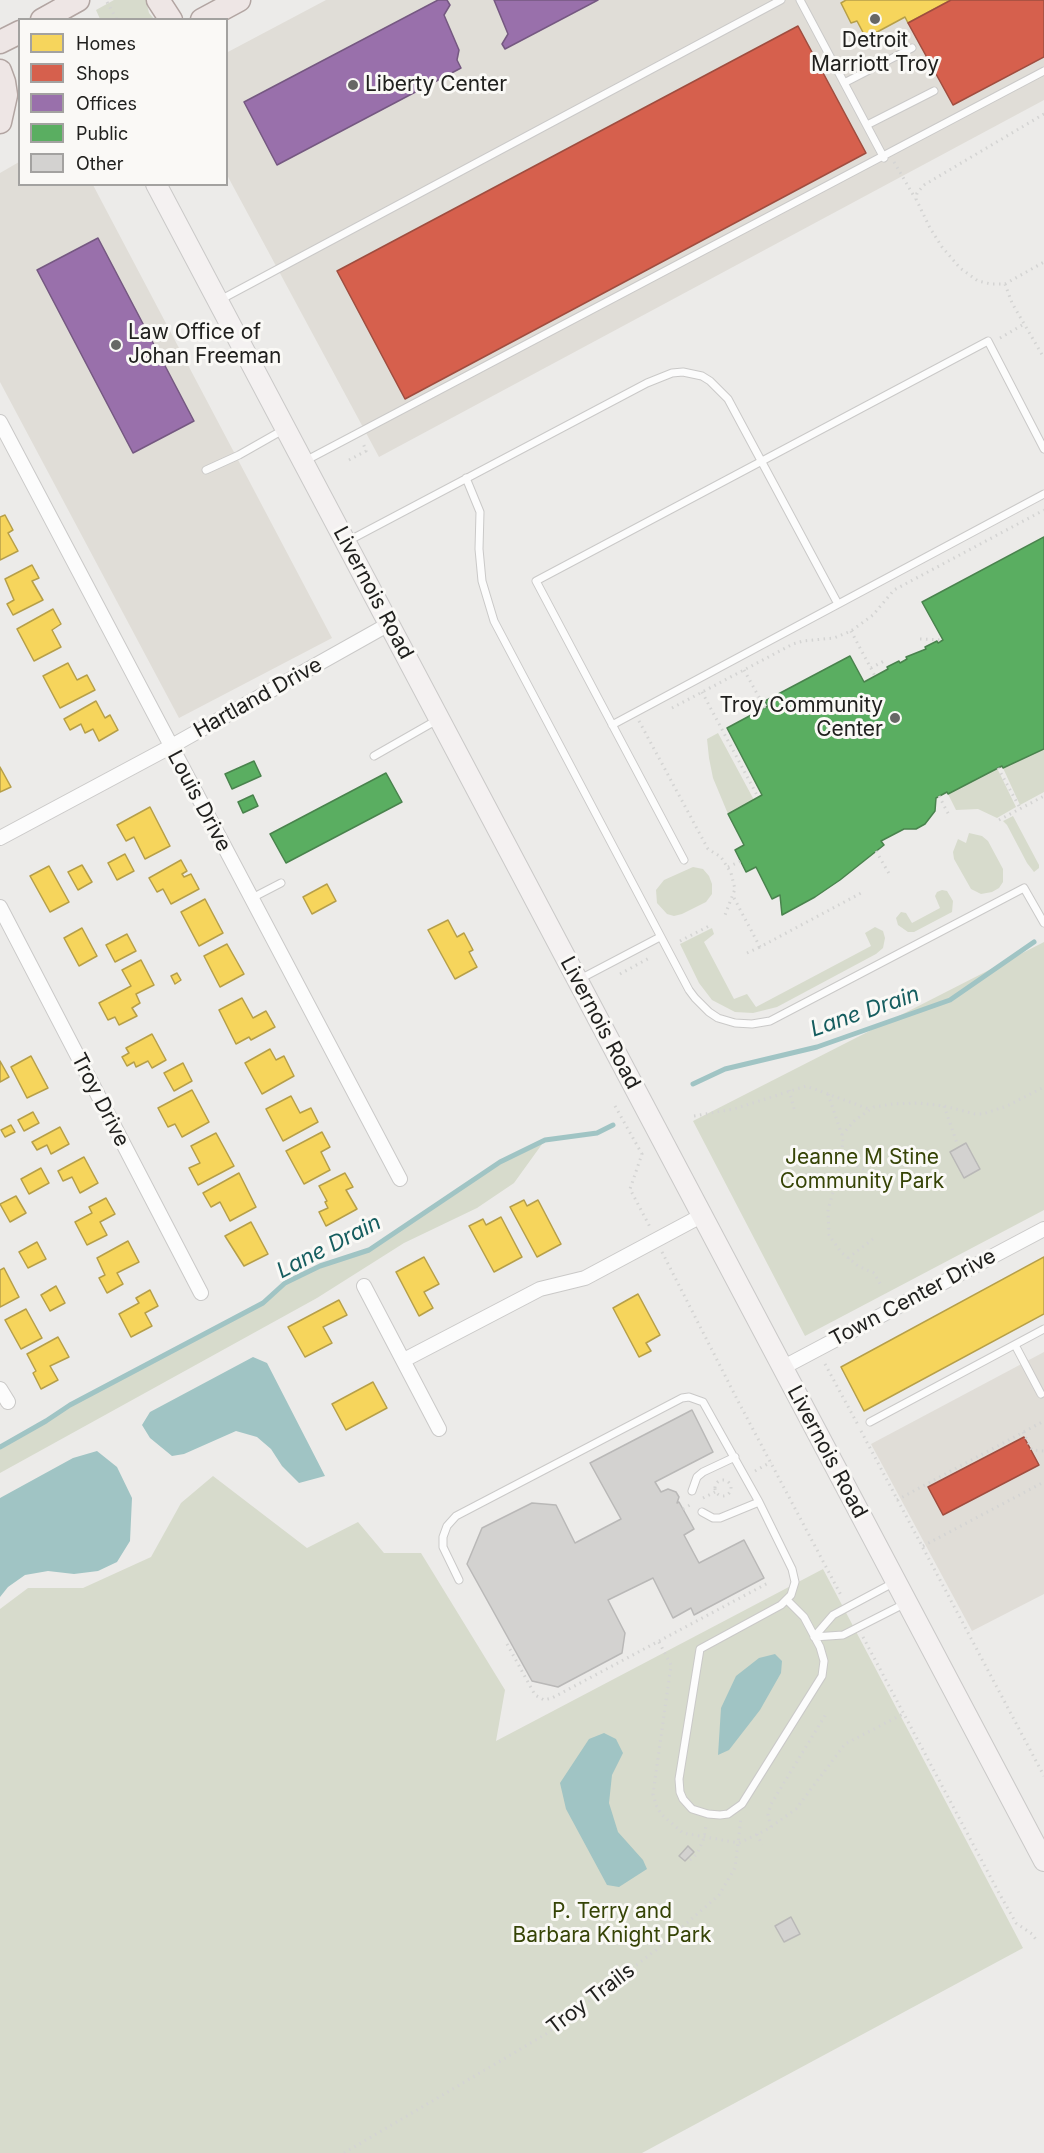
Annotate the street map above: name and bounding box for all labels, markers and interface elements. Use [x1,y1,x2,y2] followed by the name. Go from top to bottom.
[868,12,882,26] marker: Detroit Marriott Troy
[18,18,228,186] legend
[811,28,939,78] place label: Detroit Marriott Troy
[76,33,136,54] text: Homes
[76,63,130,84] text: Shops
[365,72,507,98] place label: Liberty Center
[346,78,360,92] marker: Liberty Center
[76,93,137,114] text: Offices
[76,123,128,144] text: Public
[76,153,124,174] text: Other
[128,320,282,370] place label: Law Office of Johan Freeman
[109,338,123,352] marker: Law Office of Johan Freeman
[327,522,419,664] street label: Livernois Road
[190,652,326,744] street label: Hartland Drive
[719,693,883,743] place label: Troy Community Center
[888,711,902,725] marker: Troy Community Center
[162,746,236,856] street label: Louis Drive
[554,952,646,1094] street label: Livernois Road
[807,981,923,1043] water label: Lane Drain
[66,1049,134,1151] street label: Troy Drive
[780,1145,944,1195] park label: Jeanne M Stine Community Park
[272,1209,386,1285] water label: Lane Drain
[826,1244,1000,1352] street label: Town Center Drive
[781,1381,873,1523] street label: Livernois Road
[513,1899,711,1949] park label: P. Terry and Barbara Knight Park
[542,1958,640,2040] street label: Troy Trails

